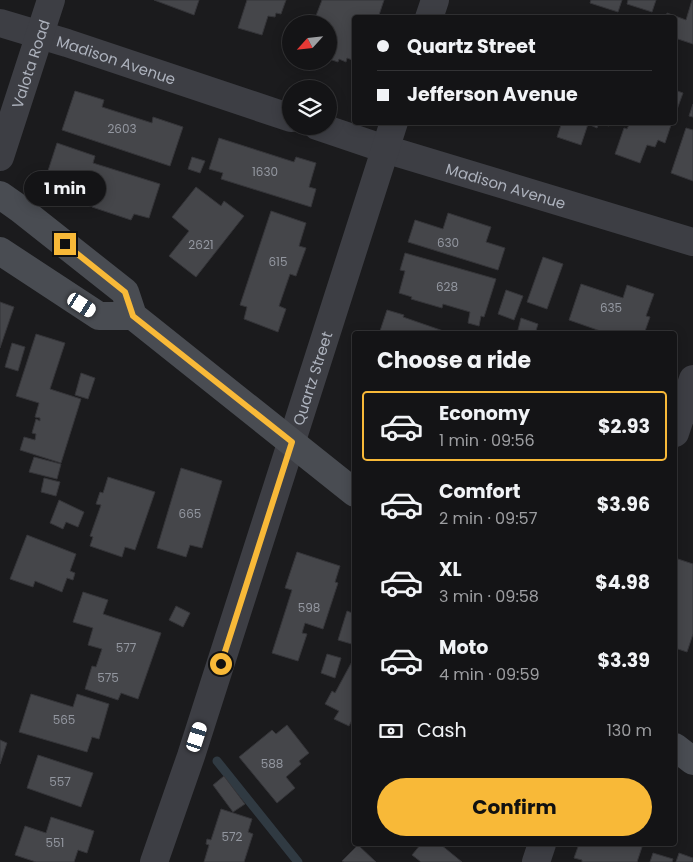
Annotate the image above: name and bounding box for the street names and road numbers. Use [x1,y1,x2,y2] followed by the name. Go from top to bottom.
[6,17,55,111] street label: Valota Road
[54,30,179,89] street label: Madison Avenue
[443,157,568,214] street label: Madison Avenue
[287,329,337,428] street label: Quartz Street

